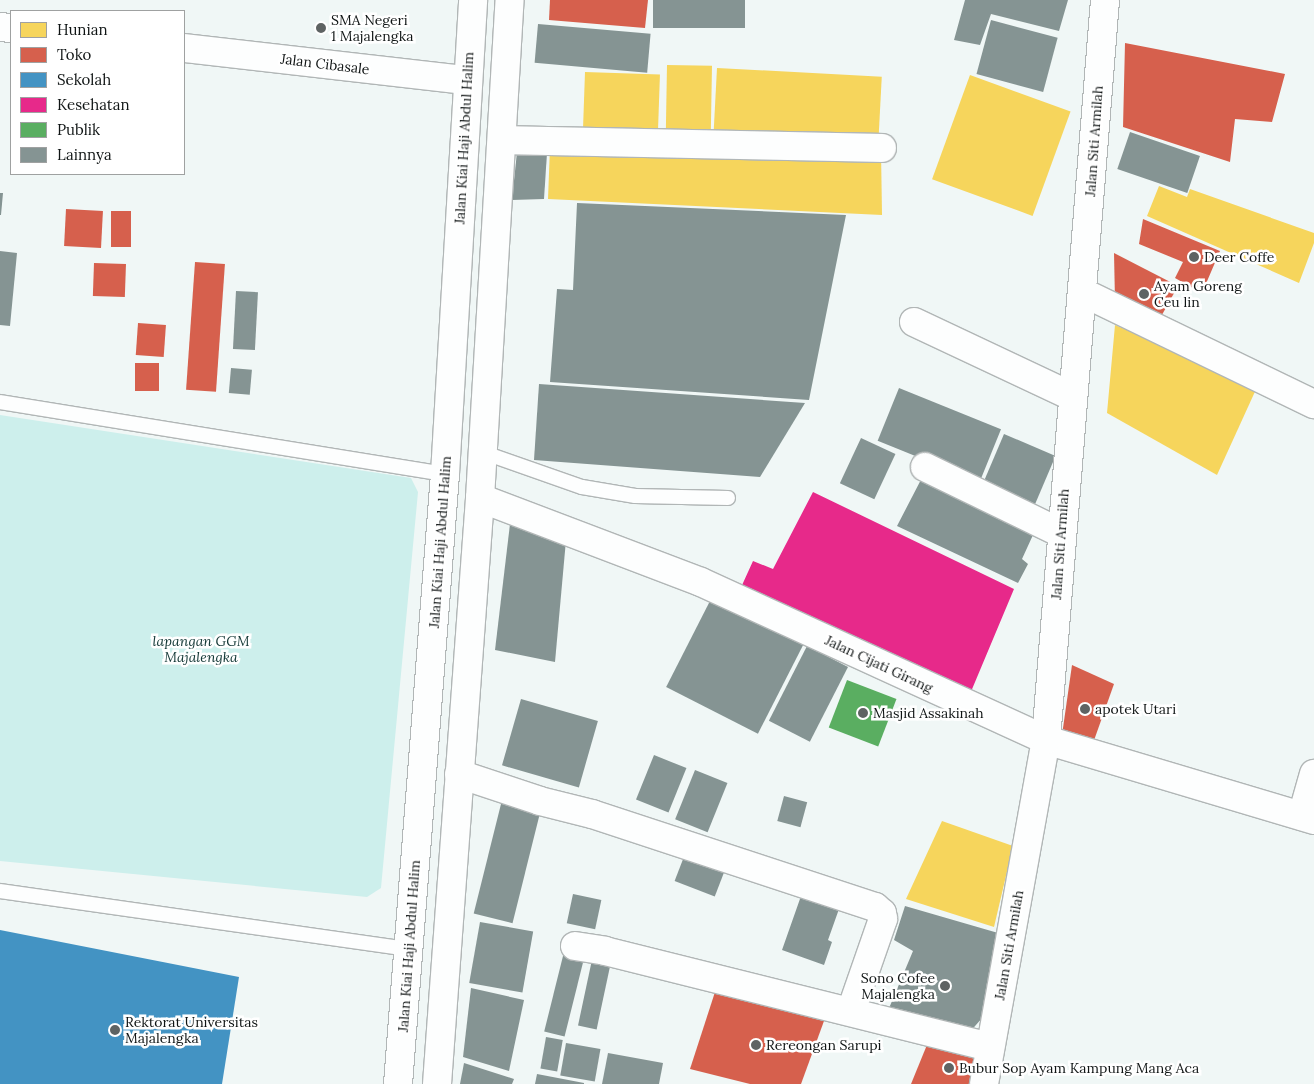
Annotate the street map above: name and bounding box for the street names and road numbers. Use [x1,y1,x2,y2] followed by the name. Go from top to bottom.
[279,50,371,78] street label: Jalan Cibasale
[451,51,477,225] street label: Jalan Kiai Haji Abdul Halim
[1082,85,1106,197] street label: Jalan Siti Armilah
[426,455,454,629] street label: Jalan Kiai Haji Abdul Halim
[1048,488,1072,600] street label: Jalan Siti Armilah
[822,632,936,696] street label: Jalan Cijati Girang
[395,859,423,1033] street label: Jalan Kiai Haji Abdul Halim
[991,889,1027,1001] street label: Jalan Siti Armilah

